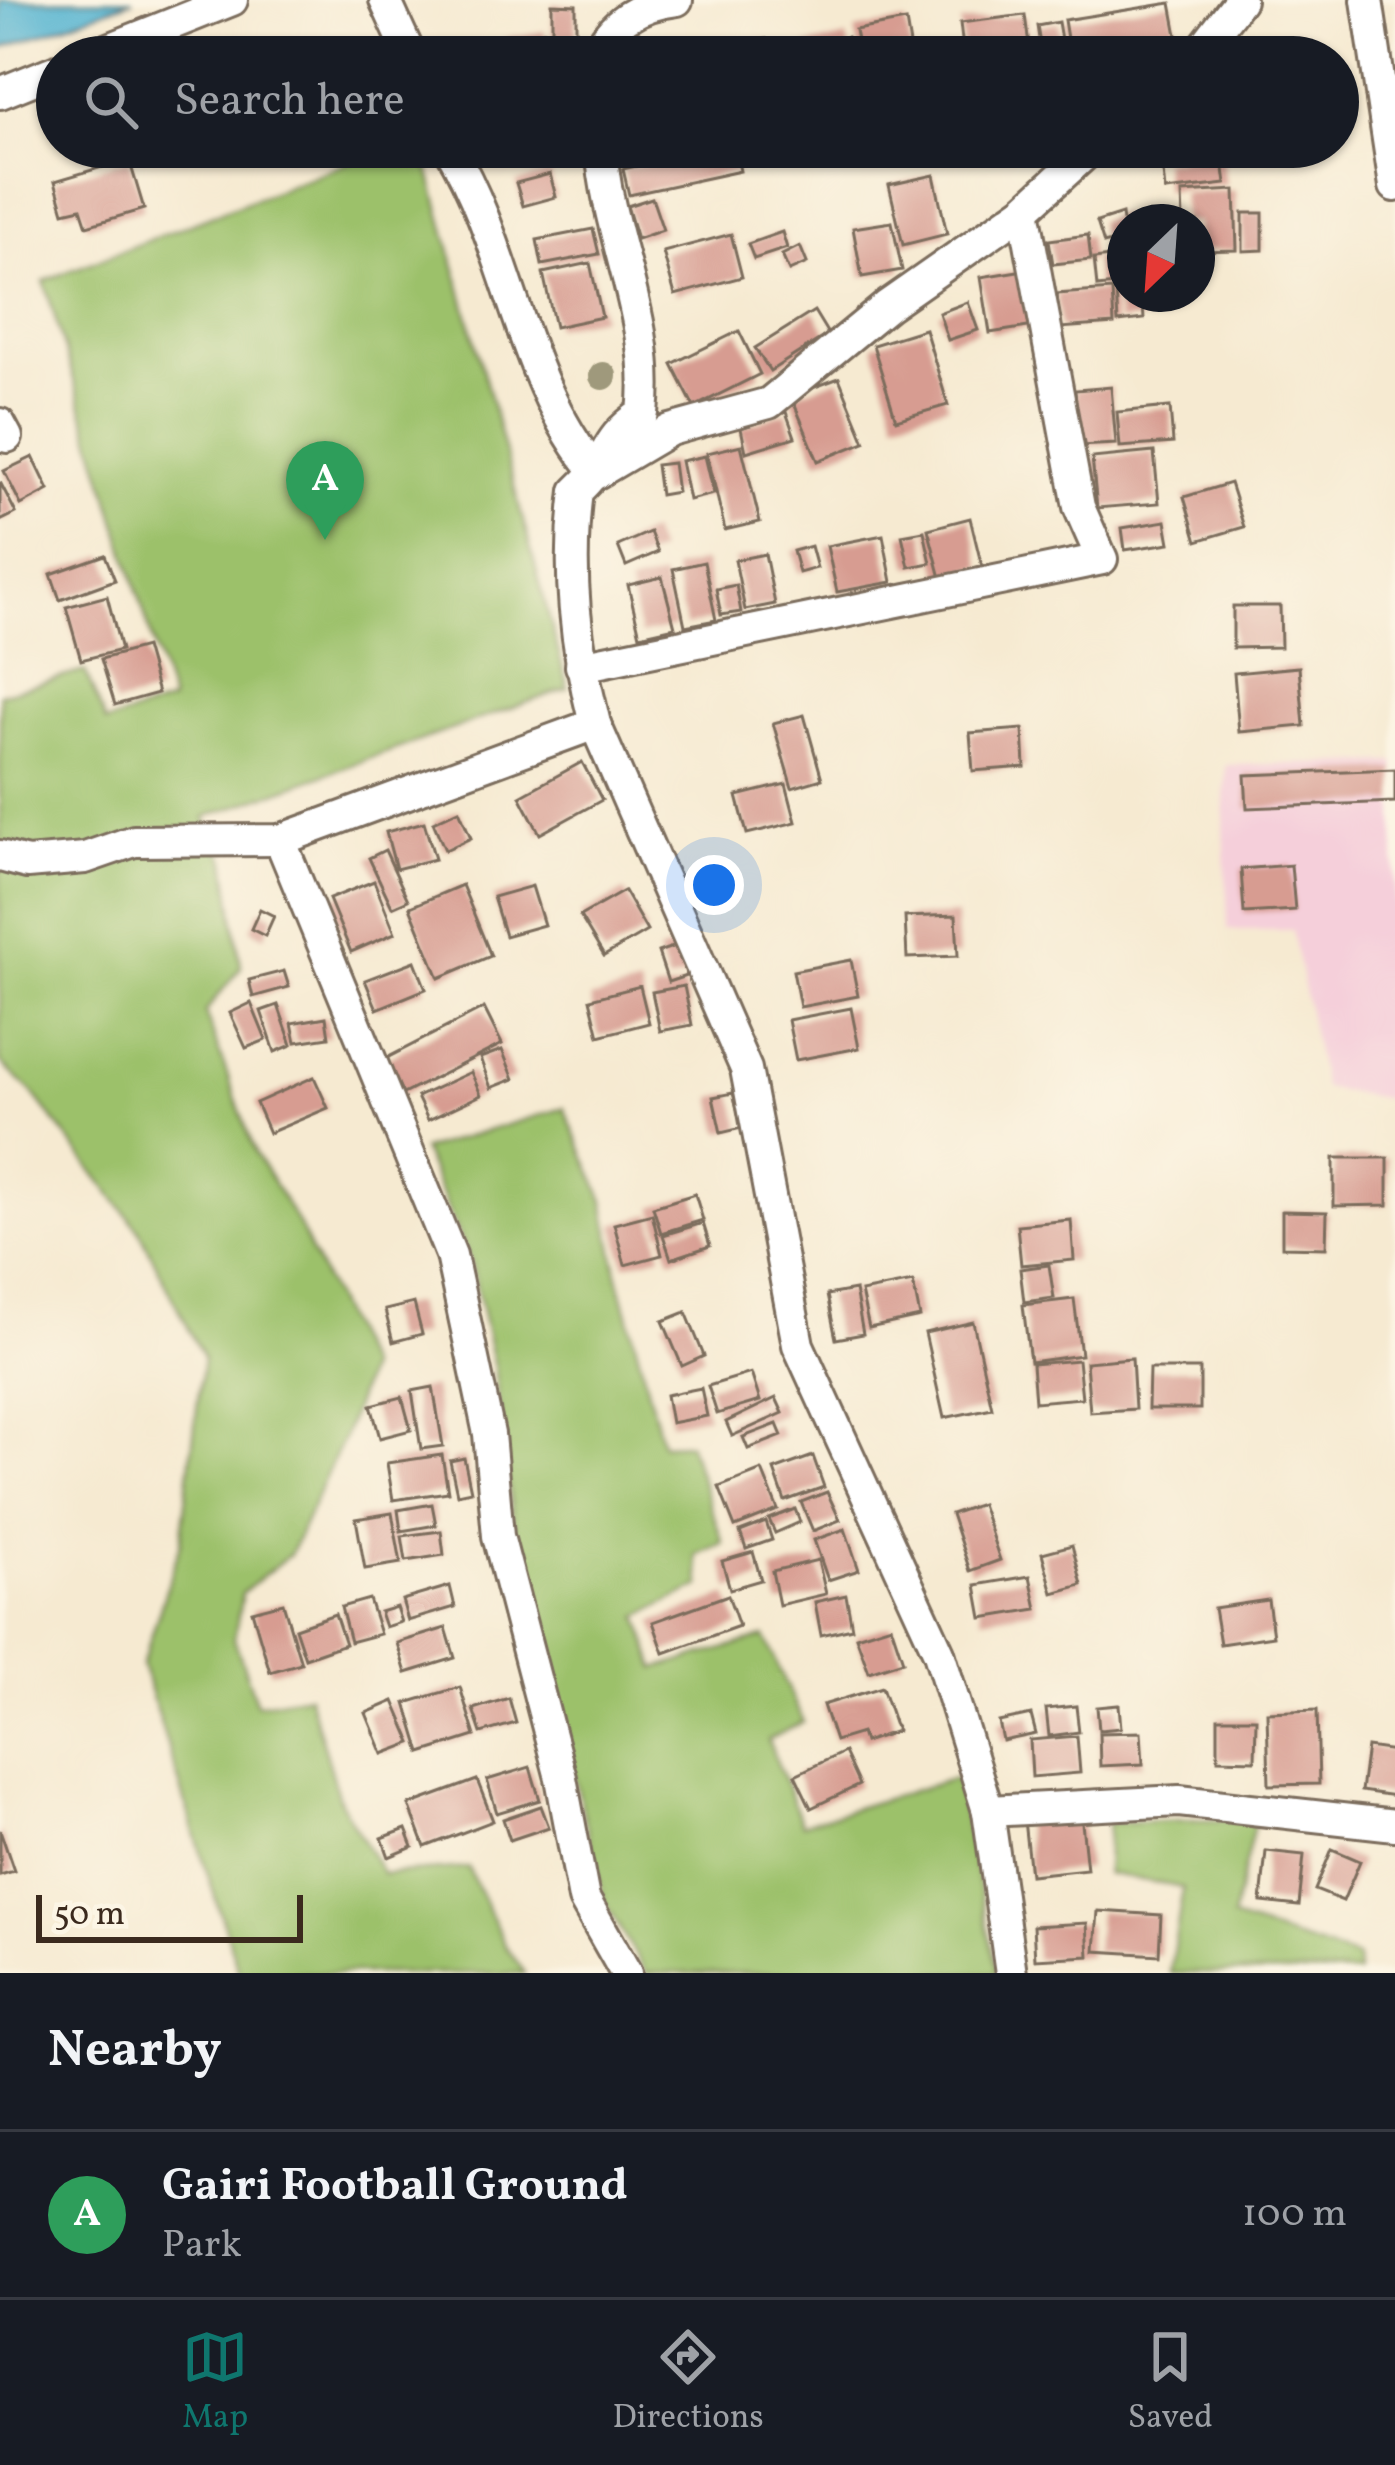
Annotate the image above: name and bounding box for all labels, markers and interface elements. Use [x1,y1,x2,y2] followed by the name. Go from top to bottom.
[36,36,1359,168] search box
[78,69,144,135] icon: search
[174,71,405,134] text: Search here
[1107,204,1215,312] north arrow
[286,441,364,540] pin: A
[684,855,744,915] your location
[36,1889,303,1942] scale bar
[54,1893,125,1939] text: 50 m
[48,2016,222,2087] text: Nearby
[162,2156,628,2219] text: Gairi Football Ground
[73,2188,101,2242] text: A
[1242,2188,1347,2242] text: 100 m
[162,2219,242,2273] text: Park
[182,2324,248,2442] tab: Map
[612,2324,764,2442] tab: Directions
[1128,2324,1213,2442] tab: Saved

